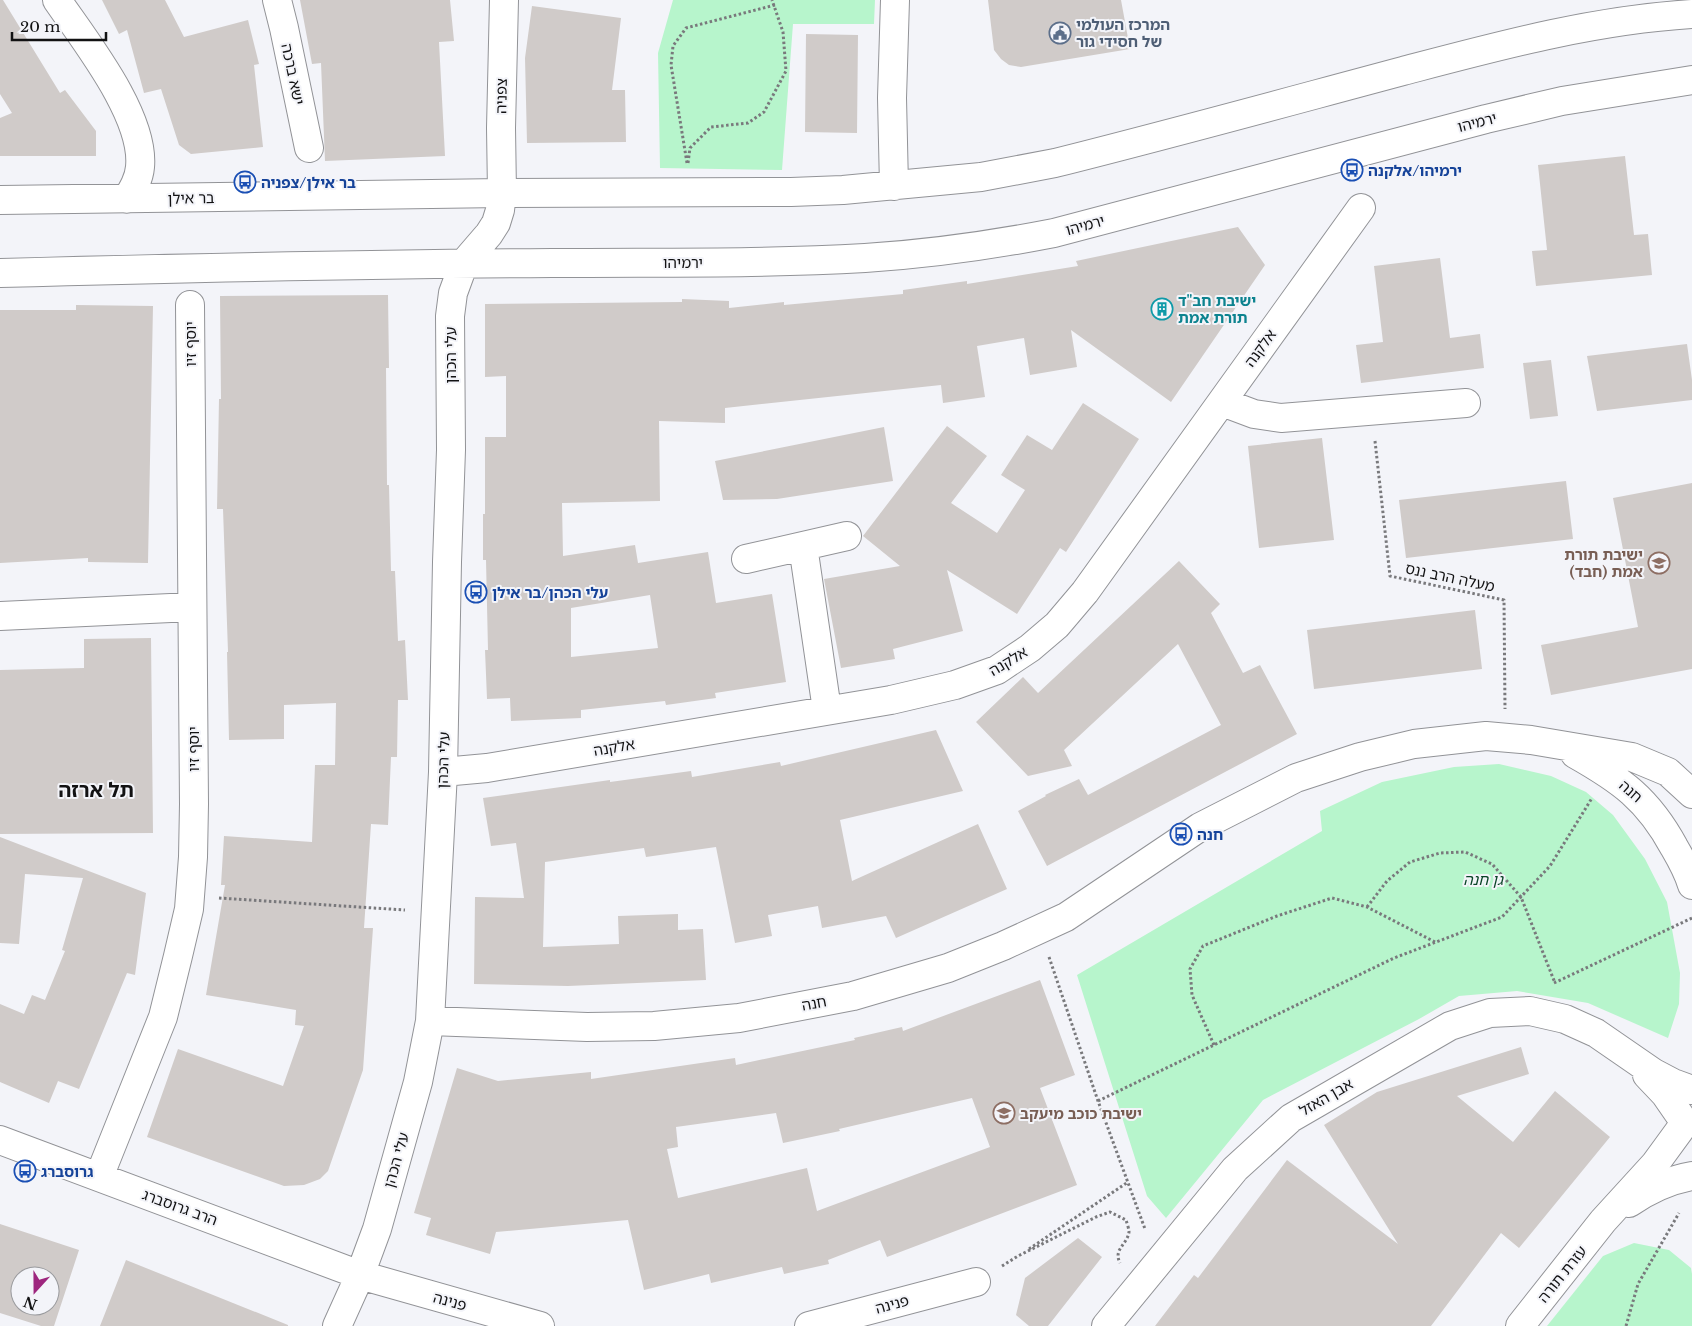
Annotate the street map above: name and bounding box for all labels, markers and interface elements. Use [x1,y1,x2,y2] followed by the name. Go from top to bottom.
[12,10,106,42] scale bar
[1076,15,1170,51] place label: המרכז העולמי של חסידי גור
[20,17,60,36] text: 20 m
[1048,21,1072,45] public building icon: המרכז העולמי של חסידי גור
[277,42,309,106] street label: ישא ברכה
[491,78,511,114] street label: צפניה
[1455,108,1499,136] street label: ירמיהו
[1340,158,1364,182] bus stop icon: ירמיהו/אלקנה
[1368,161,1462,180] place label: ירמיהו/אלקנה
[233,170,257,194] bus stop icon: בר אילן/צפניה
[261,173,356,192] place label: בר אילן/צפניה
[167,188,215,208] street label: בר אילן
[1063,211,1107,239] street label: ירמיהו
[663,253,703,272] street label: ירמיהו
[1178,291,1256,327] place label: ישיבת חב"ד תורת אמת
[1150,297,1174,321] building icon: ישיבת חב"ד תורת אמת
[181,321,200,367] street label: יוסף זיו
[441,326,460,383] street label: עלי הכהן
[1240,326,1280,370] street label: אלקנה
[1564,545,1643,581] place label: ישיבת תורת אמת (חבד)
[1647,551,1671,575] school or university icon: ישיבת תורת אמת (חבד)
[1404,558,1497,596] street label: מעלה הרב ננס
[464,580,488,604] bus stop icon: עלי הכהן/בר אילן
[492,583,608,602] place label: עלי הכהן/בר אילן
[985,642,1031,680] street label: אלקנה
[184,726,203,772] street label: יוסף זיו
[433,731,453,789] street label: עלי הכהן
[592,734,636,760] street label: אלקנה
[1615,776,1647,806] street label: חנה
[58,778,134,802] district label: תל ארזה
[1169,822,1193,846] bus stop icon: חנה
[1197,825,1223,844] place label: חנה
[1463,870,1504,889] park label: גן חנה
[800,991,828,1015] street label: חנה
[1296,1074,1356,1120] street label: אבן האזל
[992,1101,1016,1125] school or university icon: ישיבת כוכב מיעקב
[1020,1104,1142,1123] place label: ישיבת כוכב מיעקב
[379,1130,413,1190] street label: עלי הכהן
[13,1159,37,1183] bus stop icon: גרוסברג
[41,1162,93,1181] place label: גרוסברג
[140,1185,220,1229] street label: הרב גרוסברג
[1533,1242,1591,1306] street label: עזרת תורה
[10,1266,60,1316] north arrow
[431,1287,469,1315] street label: פנינה
[873,1290,911,1318] street label: פנינה
[21,1292,40,1314] text: N

